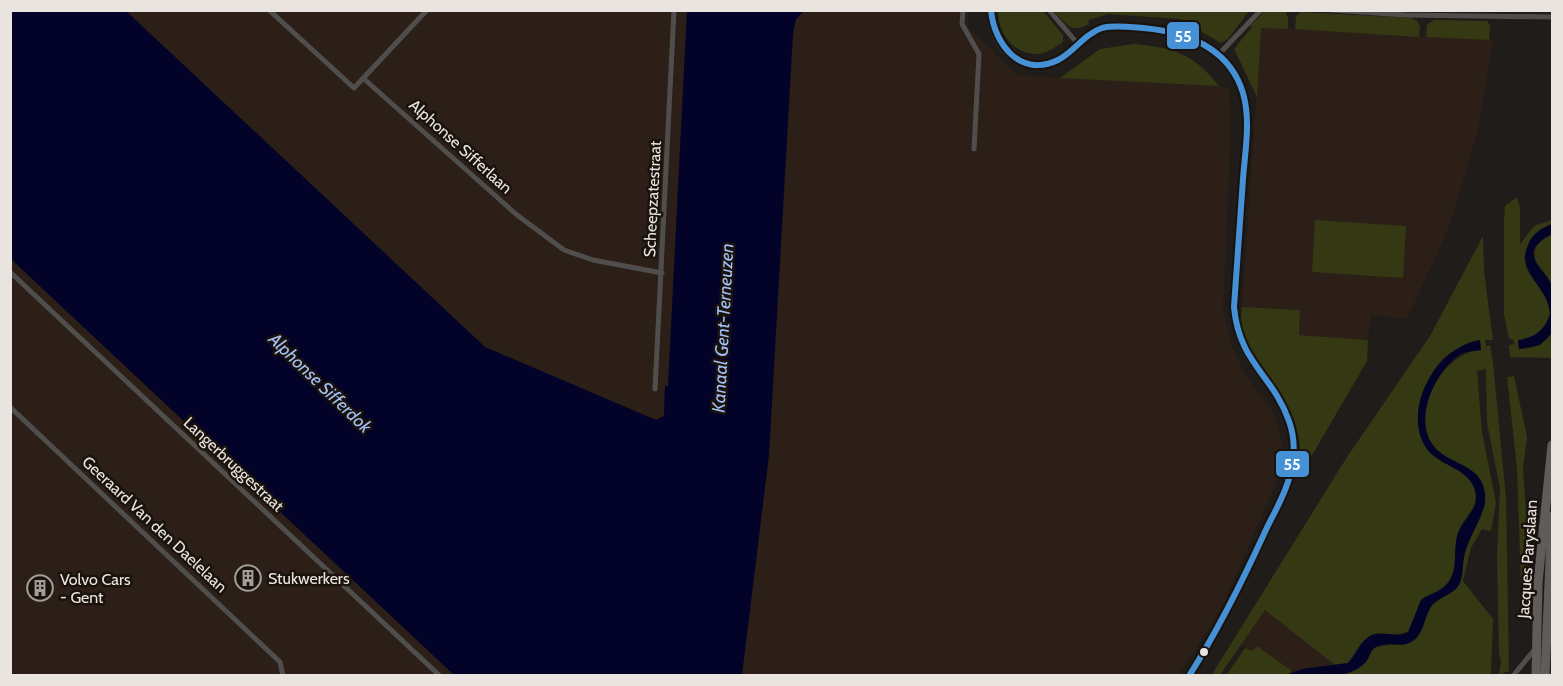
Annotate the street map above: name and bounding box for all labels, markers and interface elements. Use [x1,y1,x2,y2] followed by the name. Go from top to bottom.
[1166,21,1200,50] line badge: 55
[1174,27,1192,46] text: 55
[405,95,516,198] street label: Alphonse Sifferlaan
[640,140,665,258] street label: Scheepzatestraat
[708,243,738,413] water label: Kanaal Gent-Terneuzen
[263,328,377,439] water label: Alphonse Sifferdok
[180,413,288,516] street label: Langerbruggestraat
[1275,450,1310,478] line badge: 55
[78,452,231,596] street label: Geeraard Van den Daelelaan
[1283,455,1301,474] text: 55
[1514,499,1541,620] street label: Jacques Paryslaan
[233,563,263,593] building icon: Stukwerkers
[268,569,350,588] place label: Stukwerkers
[60,570,131,607] place label: Volvo Cars - Gent
[25,573,55,603] building icon: Volvo Cars - Gent
[1198,646,1210,658] unlabelled marker

